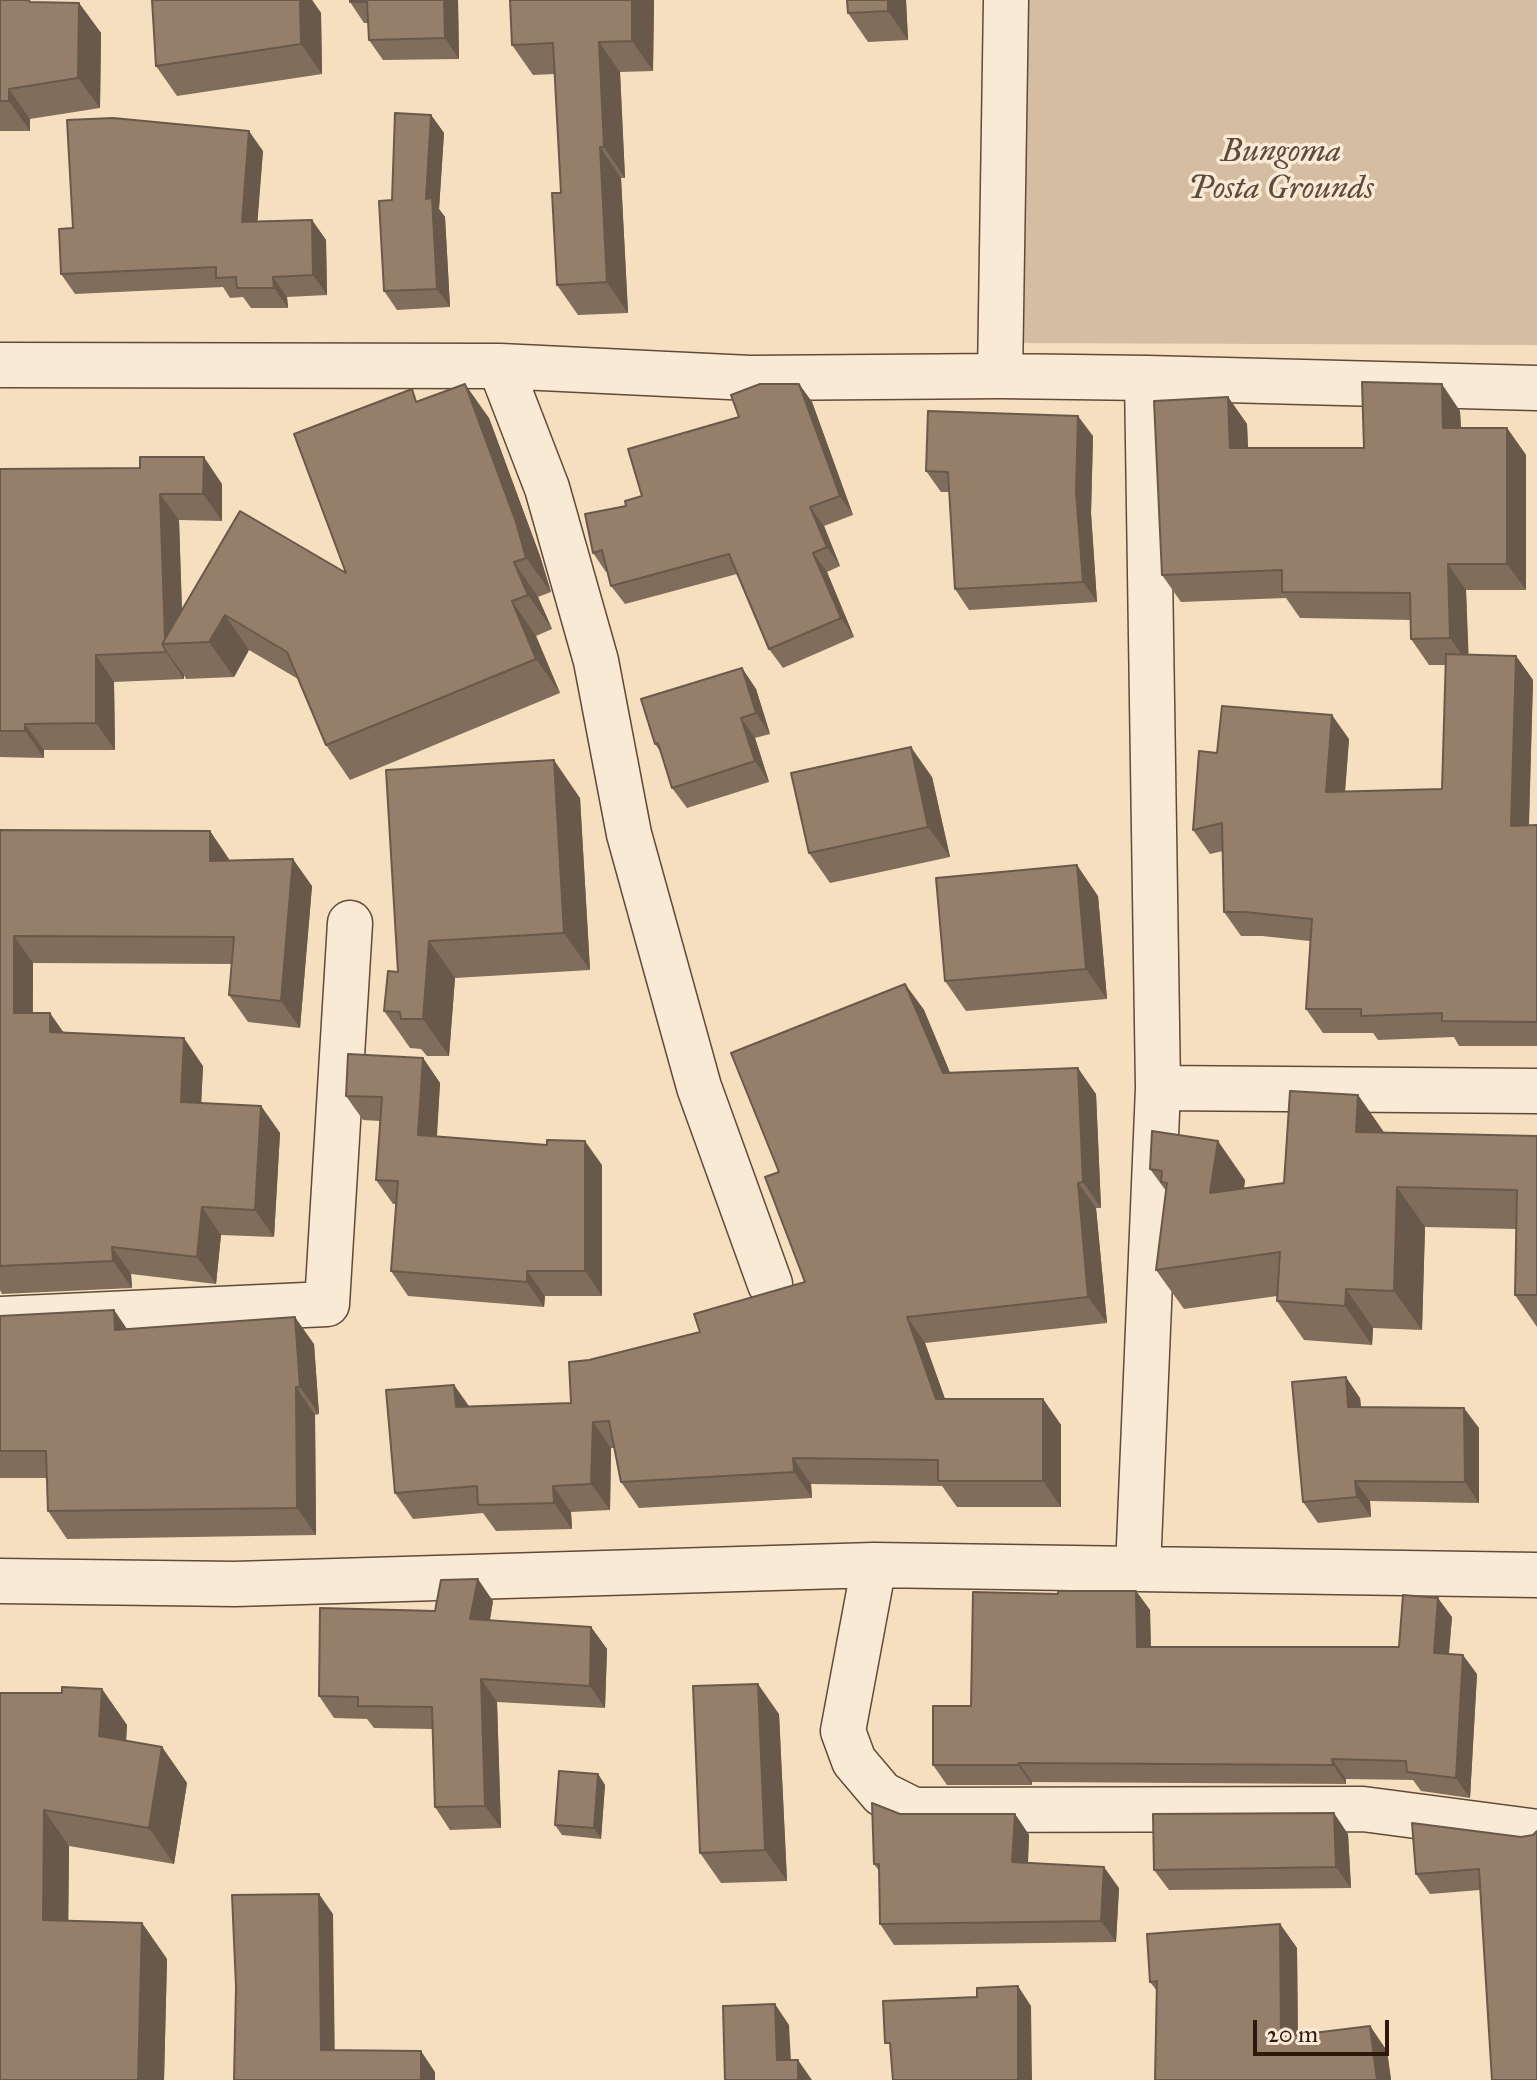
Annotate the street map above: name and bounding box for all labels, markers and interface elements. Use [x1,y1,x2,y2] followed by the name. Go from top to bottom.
[1188,134,1374,209] park label: Bungoma Posta Grounds
[1257,2004,1393,2054] scale bar
[1267,2019,1318,2049] text: 20 m

